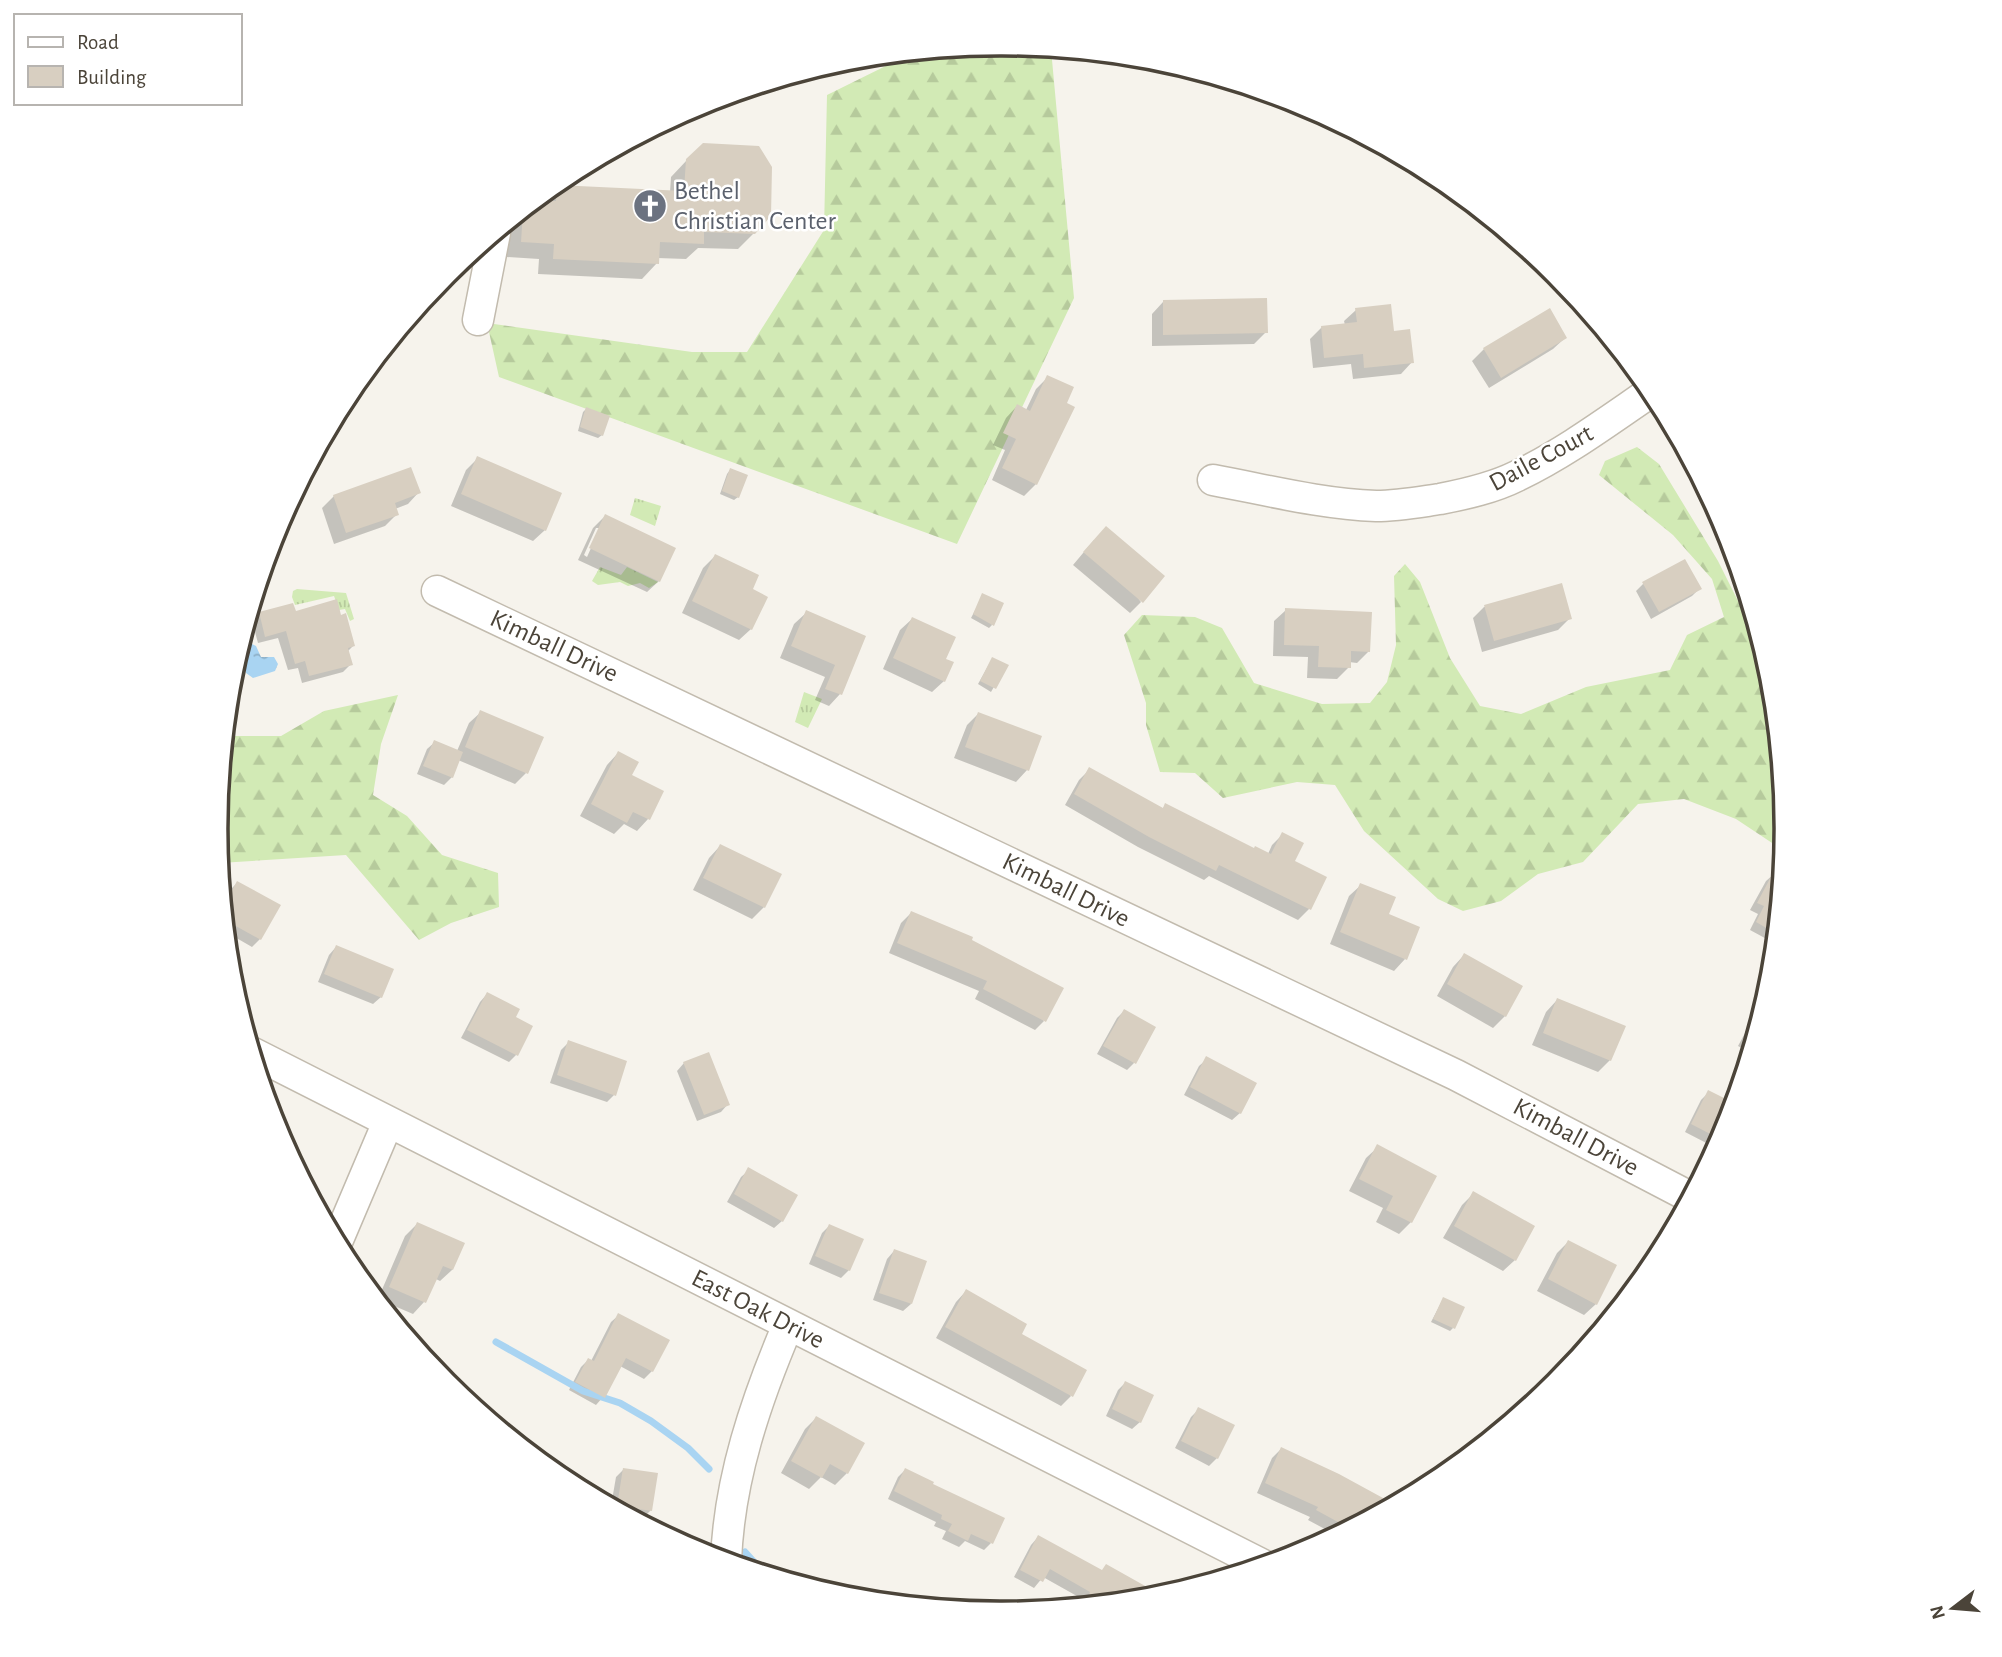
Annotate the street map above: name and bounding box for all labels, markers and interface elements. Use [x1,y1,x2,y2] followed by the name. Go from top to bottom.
[14,14,242,105] legend
[77,32,119,53] text: Road
[77,67,147,88] text: Building
[674,178,836,234] place label: Bethel Christian Center
[631,187,669,225] church icon: Bethel Christian Center
[1485,420,1597,496] street label: Daile Court
[486,605,622,687] street label: Kimball Drive
[998,848,1134,932] street label: Kimball Drive
[1509,1093,1643,1181] street label: Kimball Drive
[688,1265,828,1353] street label: East Oak Drive
[1918,1573,1988,1643] north arrow
[1927,1603,1949,1621] text: N

